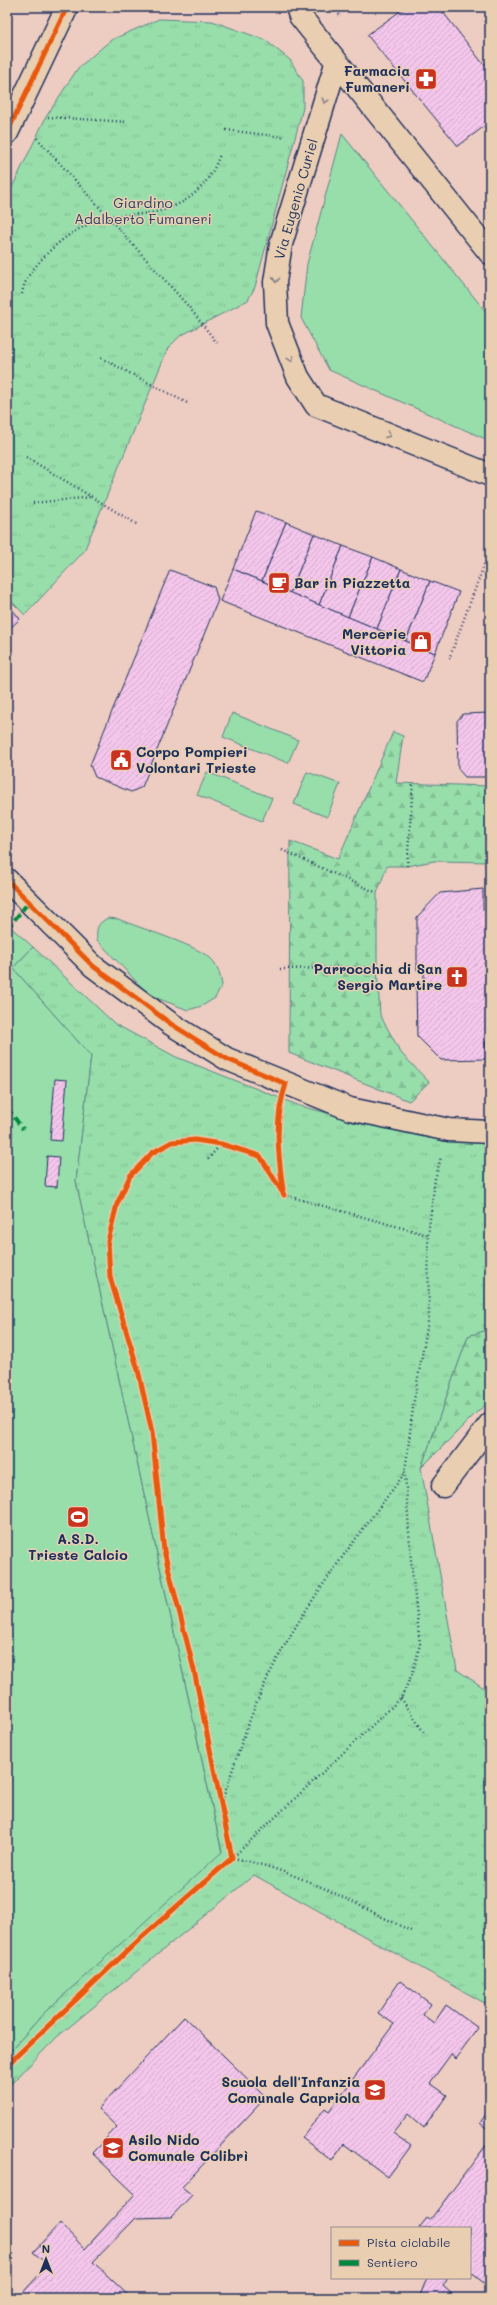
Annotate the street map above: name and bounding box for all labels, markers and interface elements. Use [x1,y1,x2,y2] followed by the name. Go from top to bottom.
[344,61,410,96] place label: Farmacia Fumaneri
[413,66,439,92] pharmacy icon: Farmacia Fumaneri
[321,97,330,104] one-way arrow
[269,136,322,262] street label: Via Eugenio Curiel
[74,193,212,228] park label: Giardino Adalberto Fumaneri
[271,277,280,283] one-way arrow
[286,356,294,363] one-way arrow
[384,430,391,438] one-way arrow
[266,570,292,596] cafe icon: Bar in Piazzetta
[294,573,411,592] place label: Bar in Piazzetta
[342,624,406,659] place label: Mercerie Vittoria
[408,629,434,655] shop icon: Mercerie Vittoria
[136,742,256,777] place label: Corpo Pompieri Volontari Trieste
[108,747,134,773] public building icon: Corpo Pompieri Volontari Trieste
[313,959,442,994] place label: Parrocchia di San Sergio Martire
[444,964,470,990] church icon: Parrocchia di San Sergio Martire
[65,1504,91,1530] sports icon: A.S.D. Trieste Calcio
[28,1529,128,1564] place label: A.S.D. Trieste Calcio
[221,2072,360,2107] place label: Scuola dell'Infanzia Comunale Capriola
[362,2077,388,2103] school or university icon: Scuola dell'Infanzia Comunale Capriola
[128,2130,248,2165] place label: Asilo Nido Comunale Colibrì
[100,2135,126,2161] school or university icon: Asilo Nido Comunale Colibrì
[331,2227,471,2279] legend
[367,2234,450,2250] text: Pista ciclabile
[26,2239,66,2279] north arrow
[42,2241,50,2256] text: N
[367,2254,417,2270] text: Sentiero

